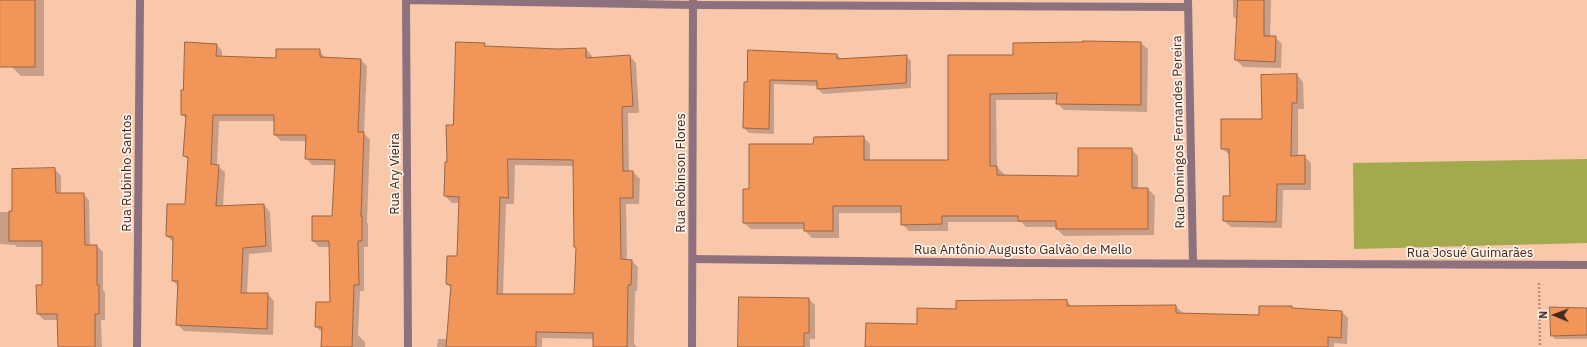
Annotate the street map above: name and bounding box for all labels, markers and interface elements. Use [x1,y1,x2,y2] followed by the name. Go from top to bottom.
[1170,35,1188,229] street label: Rua Domingos Fernandes Pereira
[673,113,689,233] street label: Rua Robinson Flores
[119,114,135,232] street label: Rua Rubinho Santos
[387,133,403,215] street label: Rua Ary Vieira
[914,242,1132,258] street label: Rua Antônio Augusto Galvão de Mello
[1407,245,1533,261] street label: Rua Josué Guimarães
[1535,295,1575,335] north arrow
[1536,311,1550,319] text: N

